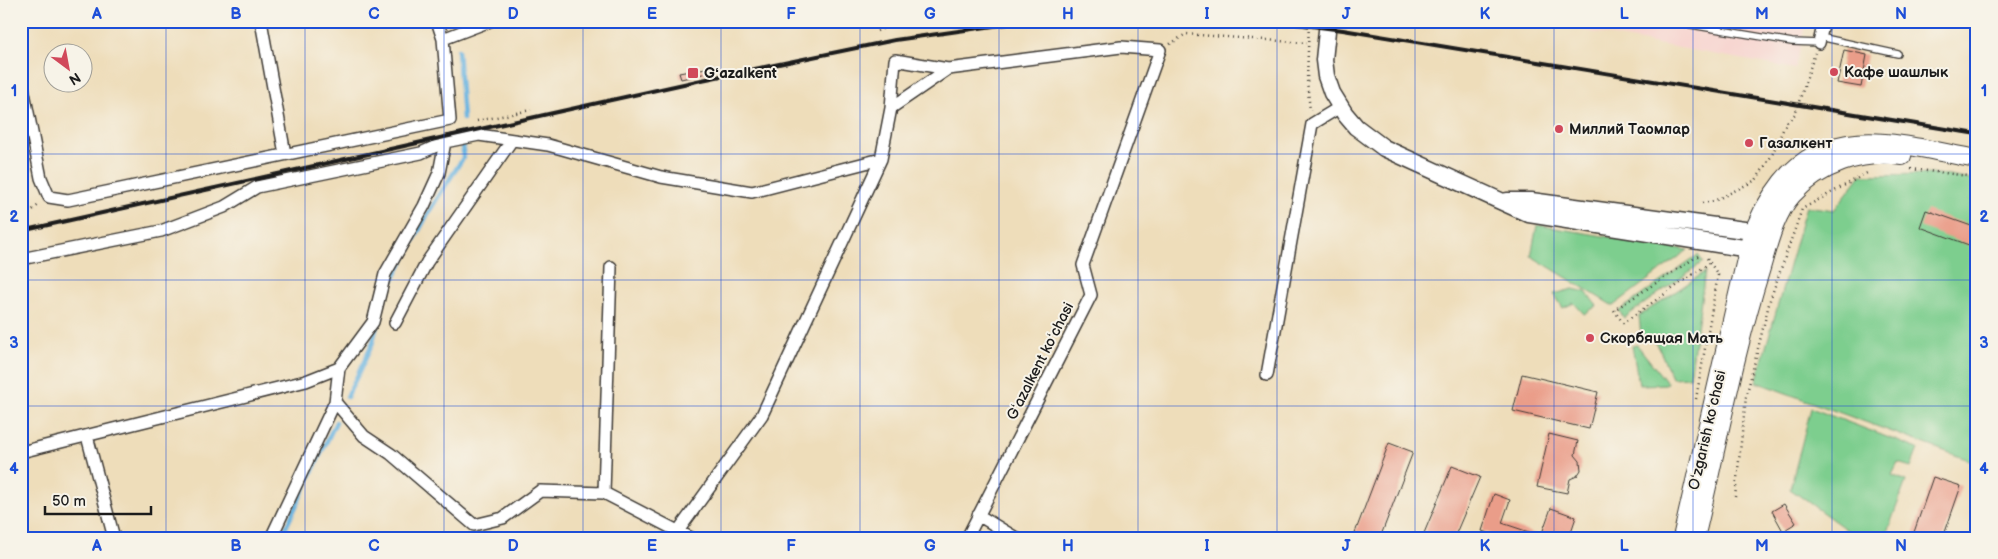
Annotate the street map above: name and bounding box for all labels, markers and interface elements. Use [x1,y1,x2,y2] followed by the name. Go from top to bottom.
[91,5,102,24] text: A
[230,5,242,24] text: B
[368,5,380,24] text: C
[507,5,519,24] text: D
[647,5,657,24] text: E
[786,5,796,24] text: F
[924,5,936,24] text: G
[1062,5,1074,24] text: H
[1204,5,1210,24] text: I
[1342,5,1351,24] text: J
[1480,5,1491,24] text: K
[1619,5,1629,24] text: L
[1755,5,1769,24] text: M
[1895,5,1907,24] text: N
[42,42,92,92] north arrow
[1844,63,1949,82] place label: Кафе шашлык
[704,64,777,83] place label: Gʻazalkent
[686,66,700,80] marker: Gʻazalkent
[1828,66,1840,78] marker: Кафе шашлык
[66,69,84,89] text: N
[11,82,17,101] text: 1
[1981,82,1987,101] text: 1
[1569,120,1690,139] place label: Миллий Таомлар
[1553,123,1565,135] marker: Миллий Таомлар
[1759,134,1833,153] place label: Газалкент
[1743,137,1755,149] marker: Газалкент
[9,208,19,227] text: 2
[1979,208,1989,227] text: 2
[1003,299,1078,423] street label: Gʻazalkent koʻchasi
[1600,329,1723,348] place label: Скорбящая Мать
[1584,332,1596,344] marker: Скорбящая Мать
[9,334,19,353] text: 3
[1979,334,1989,353] text: 3
[1684,368,1730,492] street label: Oʻzgarish koʻchasi
[9,460,19,479] text: 4
[1979,460,1989,479] text: 4
[45,484,151,516] scale bar
[52,492,86,511] text: 50 m
[91,537,102,556] text: A
[230,537,242,556] text: B
[368,537,380,556] text: C
[507,537,519,556] text: D
[647,537,657,556] text: E
[786,537,796,556] text: F
[924,537,936,556] text: G
[1062,537,1074,556] text: H
[1204,537,1210,556] text: I
[1342,537,1351,556] text: J
[1480,537,1491,556] text: K
[1619,537,1629,556] text: L
[1755,537,1769,556] text: M
[1895,537,1907,556] text: N

